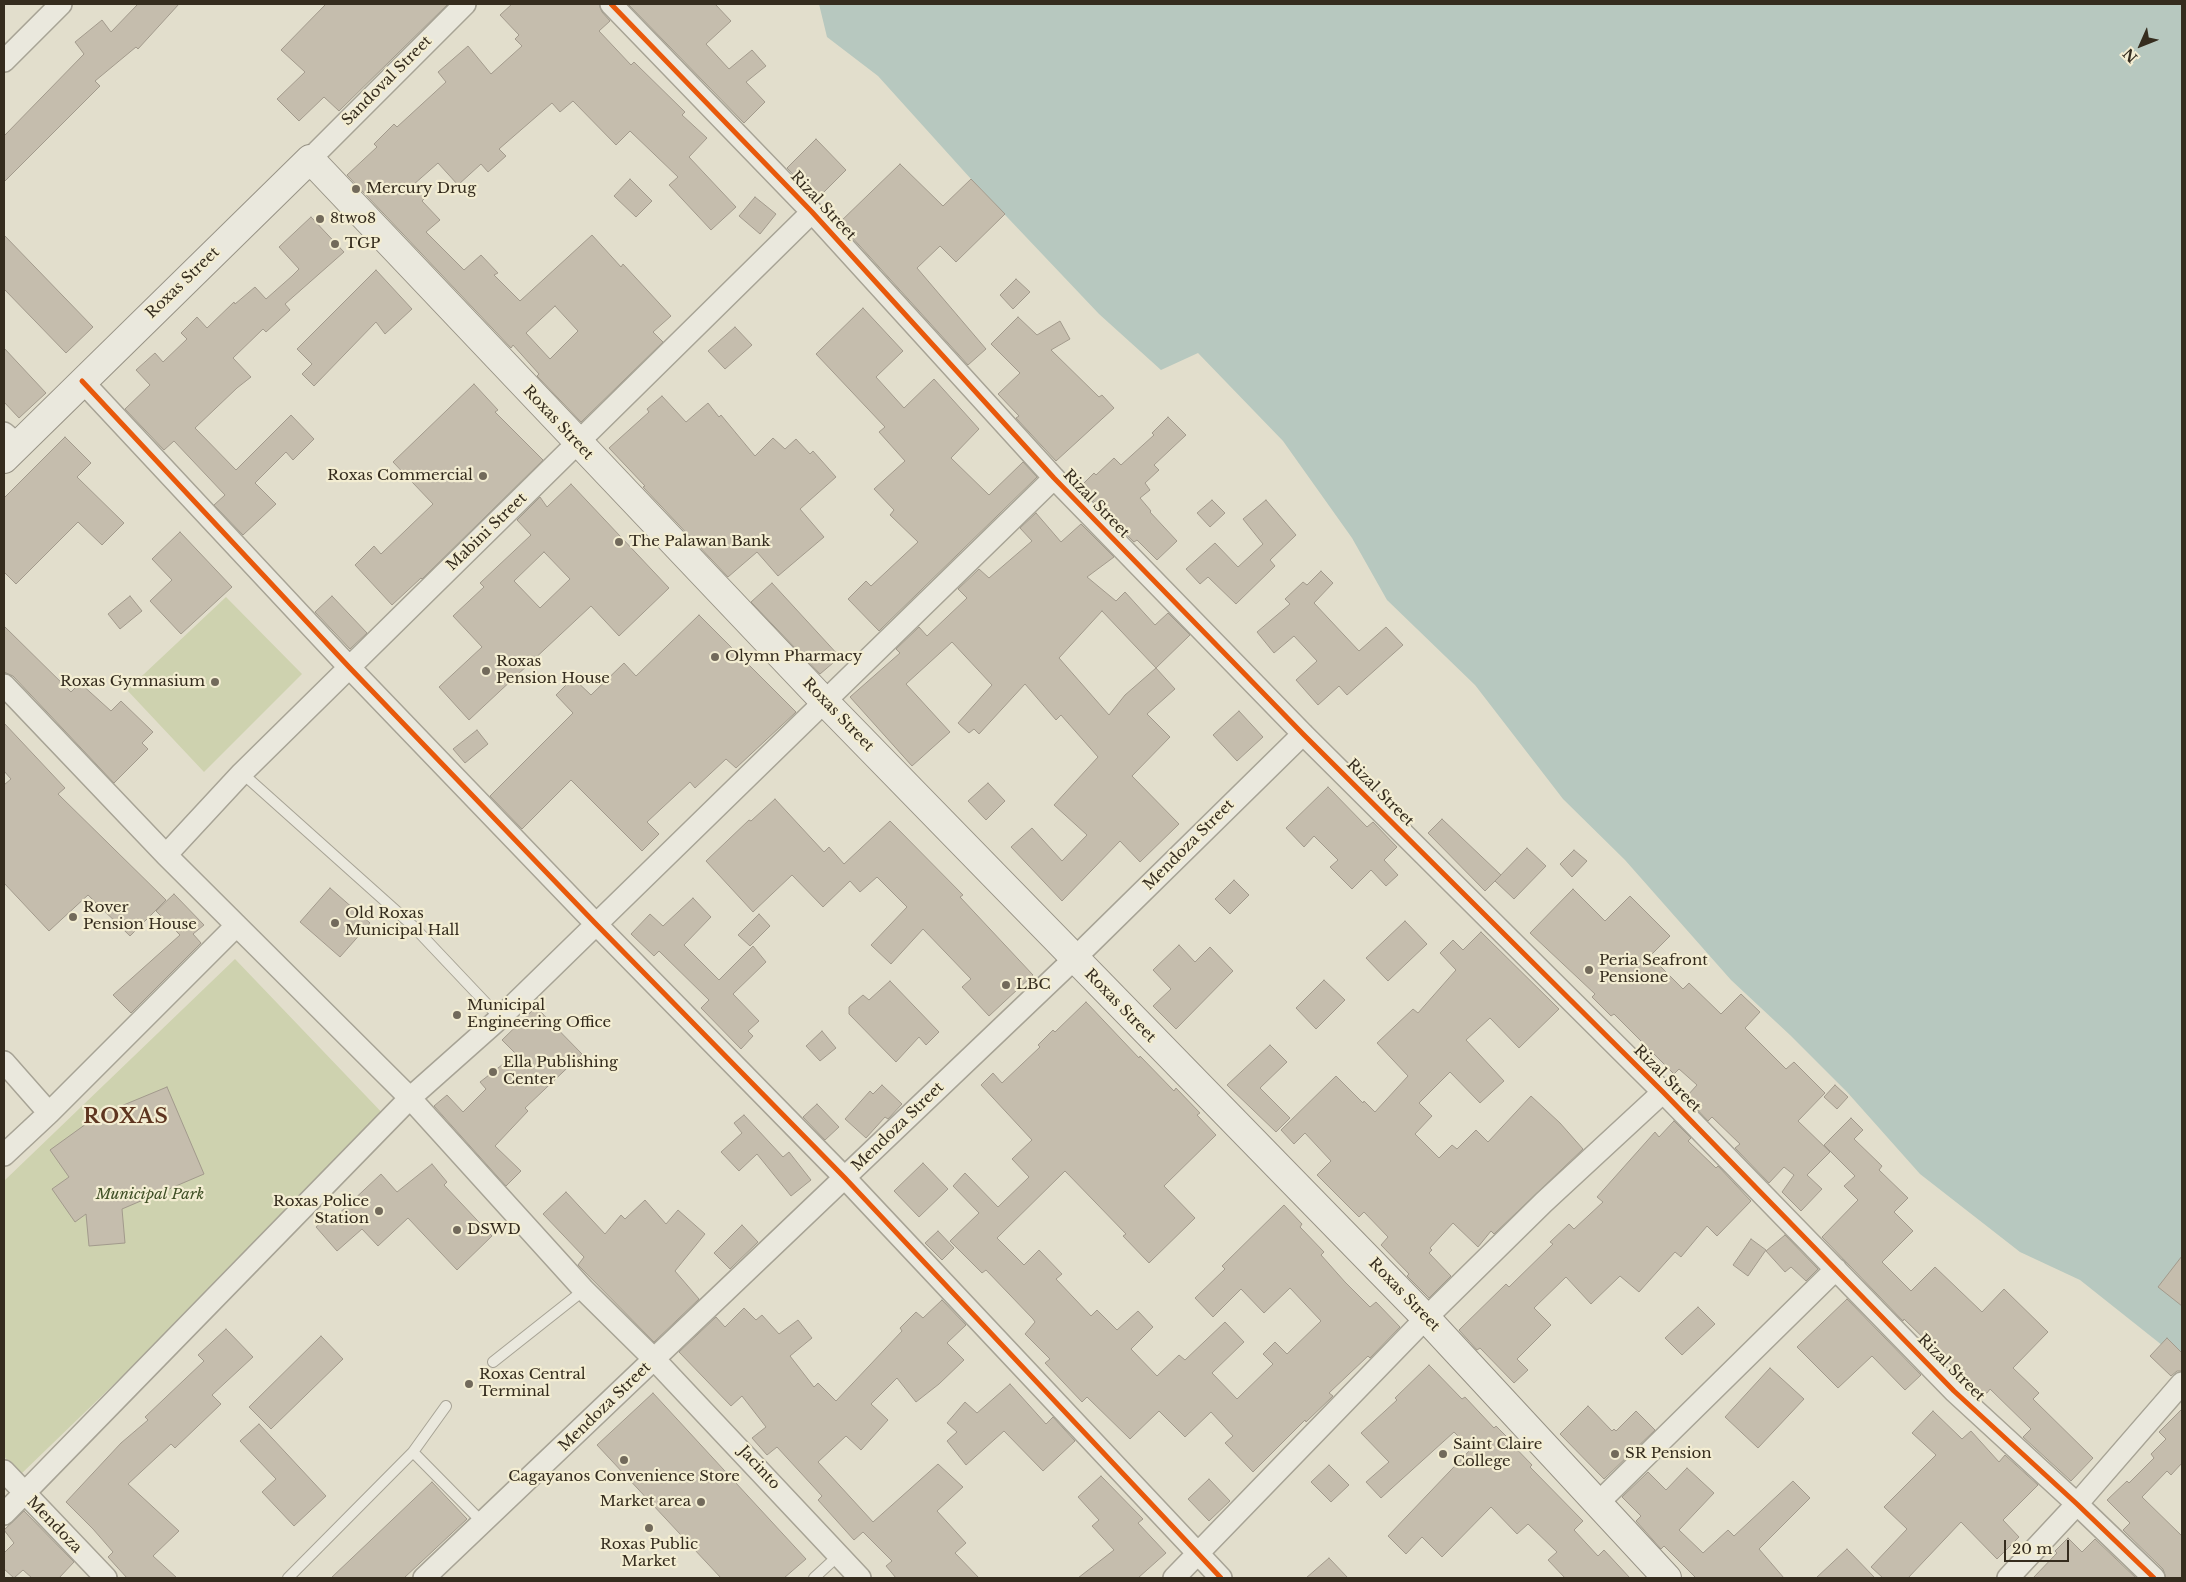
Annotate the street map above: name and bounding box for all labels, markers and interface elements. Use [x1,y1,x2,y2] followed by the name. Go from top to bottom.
[2116,20,2166,70] north arrow
[338,32,436,130] street label: Sandoval Street
[2119,44,2141,66] text: N
[786,168,860,244] street label: Rizal Street
[366,180,476,198] place label: Mercury Drug
[350,183,362,195] marker: Mercury Drug
[330,210,376,228] place label: 8two8
[314,213,326,225] marker: 8two8
[345,235,380,253] place label: TGP
[329,238,341,250] marker: TGP
[143,244,223,322] street label: Roxas Street
[519,382,597,464] street label: Roxas Street
[1059,466,1133,542] street label: Rizal Street
[327,467,473,485] place label: Roxas Commercial
[477,470,489,482] marker: Roxas Commercial
[443,489,531,575] street label: Mabini Street
[629,533,771,551] place label: The Palawan Bank
[613,536,625,548] marker: The Palawan Bank
[725,648,862,666] place label: Olymn Pharmacy
[709,651,721,663] marker: Olymn Pharmacy
[496,653,610,688] place label: Roxas Pension House
[480,665,492,677] marker: Roxas Pension House
[60,673,205,691] place label: Roxas Gymnasium
[799,675,877,755] street label: Roxas Street
[209,676,221,688] marker: Roxas Gymnasium
[1343,756,1417,830] street label: Rizal Street
[1140,796,1238,894] street label: Mendoza Street
[83,899,197,934] place label: Rover Pension House
[345,905,459,940] place label: Old Roxas Municipal Hall
[67,911,79,923] marker: Rover Pension House
[329,917,341,929] marker: Old Roxas Municipal Hall
[1599,952,1708,987] place label: Peria Seafront Pensione
[1583,964,1595,976] marker: Peria Seafront Pensione
[1081,966,1159,1046] street label: Roxas Street
[1016,976,1050,994] place label: LBC
[1000,979,1012,991] marker: LBC
[467,997,611,1032] place label: Municipal Engineering Office
[451,1009,463,1021] marker: Municipal Engineering Office
[1630,1042,1704,1116] street label: Rizal Street
[503,1054,618,1089] place label: Ella Publishing Center
[487,1066,499,1078] marker: Ella Publishing Center
[848,1079,948,1175] street label: Mendoza Street
[83,1105,169,1129] district label: ROXAS
[96,1186,204,1204] park label: Municipal Park
[273,1193,369,1228] place label: Roxas Police Station
[373,1205,385,1217] marker: Roxas Police Station
[467,1221,521,1239] place label: DSWD
[451,1224,463,1236] marker: DSWD
[1365,1255,1443,1335] street label: Roxas Street
[1914,1331,1988,1405] street label: Rizal Street
[555,1359,655,1455] street label: Mendoza Street
[479,1366,586,1401] place label: Roxas Central Terminal
[463,1378,475,1390] marker: Roxas Central Terminal
[1453,1436,1542,1471] place label: Saint Claire College
[734,1443,784,1493] street label: Jacinto
[1625,1445,1712,1463] place label: SR Pension
[1437,1448,1449,1460] marker: Saint Claire College
[1609,1448,1621,1460] marker: SR Pension
[618,1454,630,1466] marker: Cagayanos Convenience Store
[508,1468,740,1486] place label: Cagayanos Convenience Store
[23,1493,85,1557] street label: Mendoza
[600,1493,691,1511] place label: Market area
[695,1496,707,1508] marker: Market area
[643,1522,655,1534] marker: Roxas Public Market
[2006,1530,2071,1562] scale bar
[600,1536,698,1571] place label: Roxas Public Market
[2012,1539,2052,1558] text: 20 m

